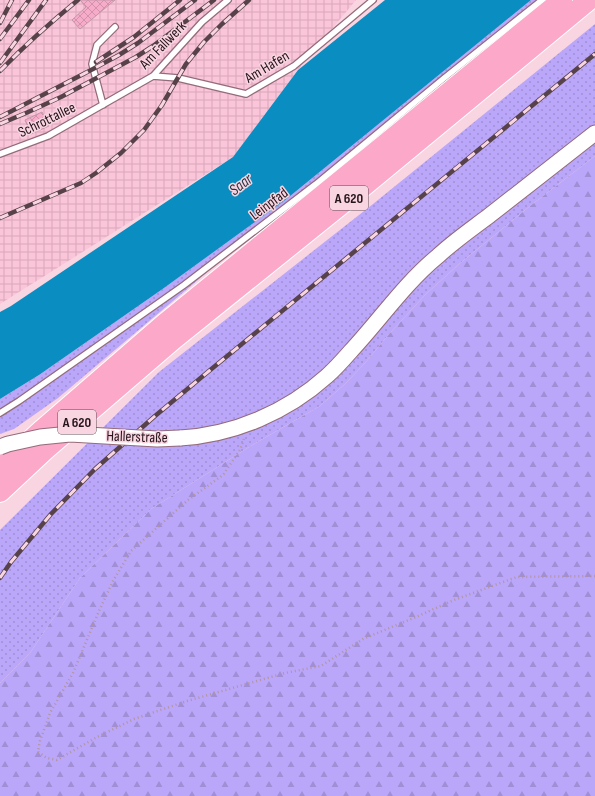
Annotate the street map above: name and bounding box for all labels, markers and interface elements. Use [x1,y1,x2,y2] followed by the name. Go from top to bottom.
[135,17,191,74] street label: Am Fallwerk
[240,46,293,88] street label: Am Hafen
[15,98,79,142] street label: Schrottallee
[226,170,257,200] water label: Saar
[246,183,292,225] street label: Leinpfad
[330,186,368,210] road number: A 620
[58,410,96,434] road number: A 620
[106,426,168,448] street label: Hallerstraße

